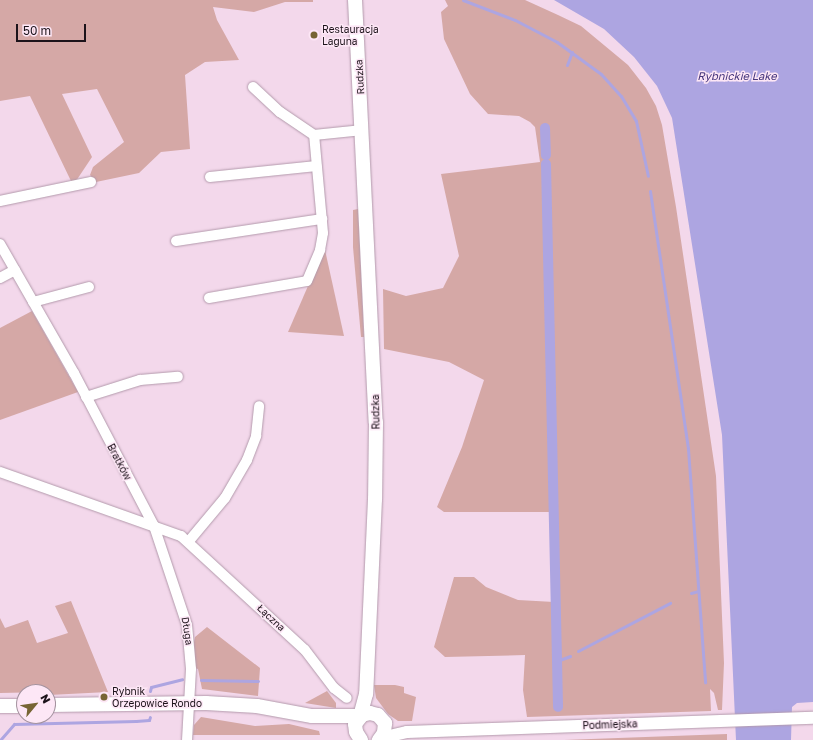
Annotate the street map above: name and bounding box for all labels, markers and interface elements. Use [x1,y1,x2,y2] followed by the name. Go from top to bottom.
[18,16,88,42] scale bar
[23,23,51,38] text: 50 m
[322,23,379,46] place label: Restauracja Laguna
[309,30,319,40] marker: Restauracja Laguna
[353,59,367,95] street label: Rudzka
[697,69,777,83] water label: Rybnickie Lake
[370,394,382,430] street label: Rudzka
[104,442,134,482] street label: Bratków
[254,602,288,634] street label: Łączna
[179,616,195,646] street label: Długa
[16,684,56,724] north arrow
[112,685,202,708] place label: Rybnik Orzepowice Rondo
[38,692,54,705] text: N
[99,692,109,702] marker: Rybnik Orzepowice Rondo
[582,718,638,732] street label: Podmiejska

